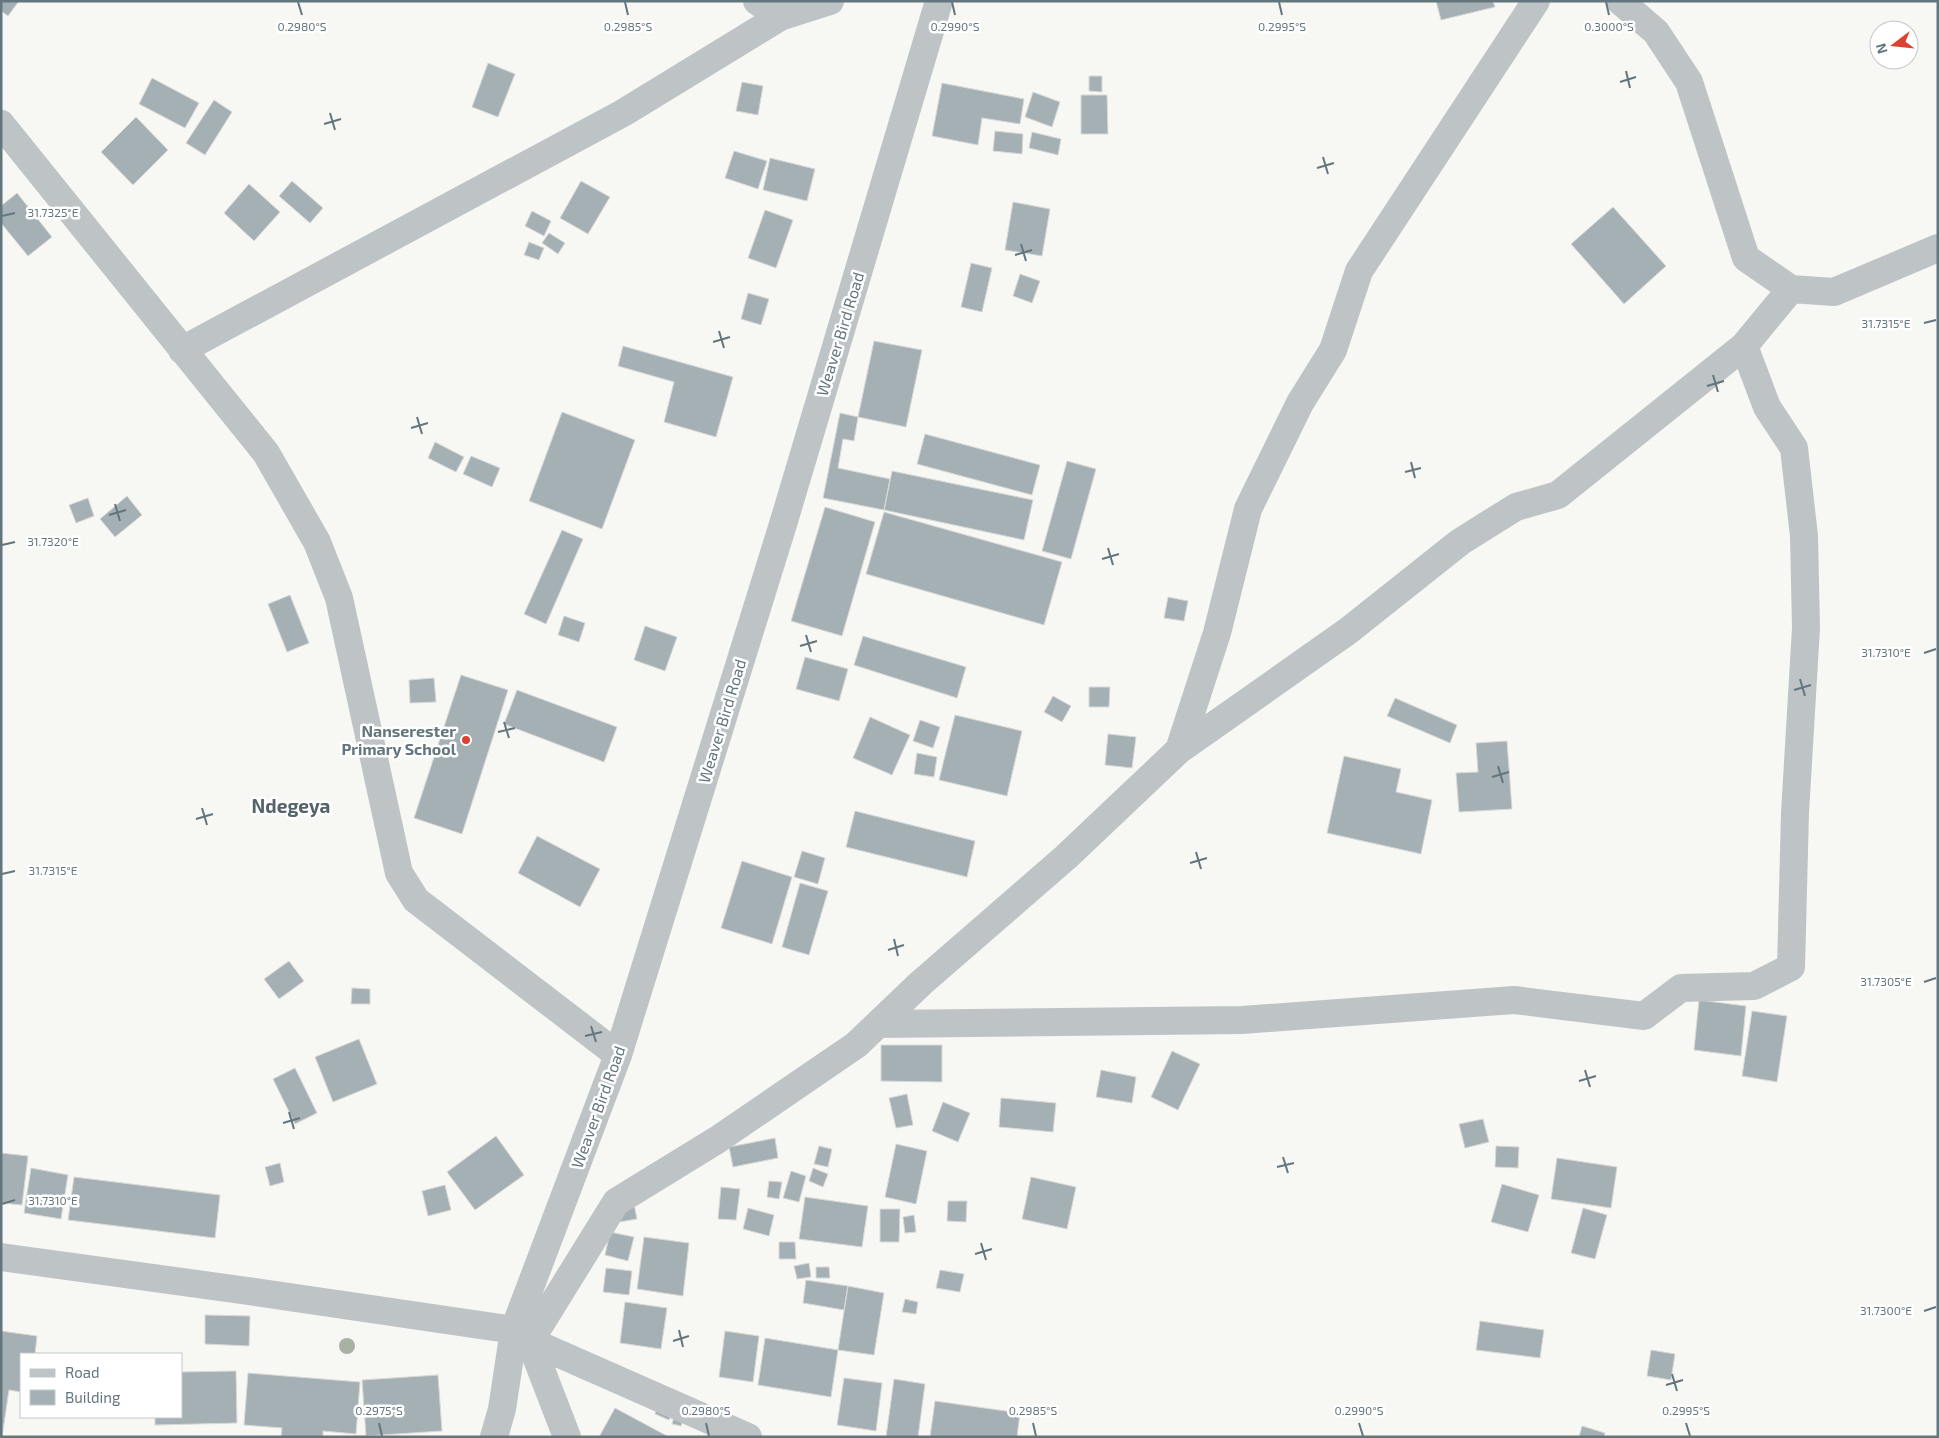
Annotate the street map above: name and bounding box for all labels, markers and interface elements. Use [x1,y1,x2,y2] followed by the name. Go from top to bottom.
[277,19,327,33] text: 0.2980°S
[604,19,652,33] text: 0.2985°S
[931,19,980,33] text: 0.2990°S
[1258,19,1306,33] text: 0.2995°S
[1584,19,1634,33] text: 0.3000°S
[1869,20,1919,70] north arrow
[1871,42,1891,56] text: N
[28,205,79,219] text: 31.7325°E
[812,270,867,398] street label: Weaver Bird Road
[1862,316,1911,330] text: 31.7315°E
[27,534,79,548] text: 31.7320°E
[1861,645,1911,659] text: 31.7310°E
[694,657,749,785] street label: Weaver Bird Road
[341,721,457,759] place label: Nanserester Primary School
[460,734,472,746] marker: Nanserester Primary School
[252,794,330,818] district label: Ndegeya
[29,863,78,877] text: 31.7315°E
[1860,974,1912,988] text: 31.7305°E
[567,1043,628,1171] street label: Weaver Bird Road
[28,1193,78,1207] text: 31.7310°E
[1860,1303,1912,1317] text: 31.7300°E
[20,1353,182,1418] legend
[65,1363,100,1381] text: Road
[65,1388,121,1406] text: Building
[355,1403,403,1417] text: 0.2975°S
[681,1403,731,1417] text: 0.2980°S
[1009,1403,1057,1417] text: 0.2985°S
[1335,1403,1384,1417] text: 0.2990°S
[1662,1403,1710,1417] text: 0.2995°S

